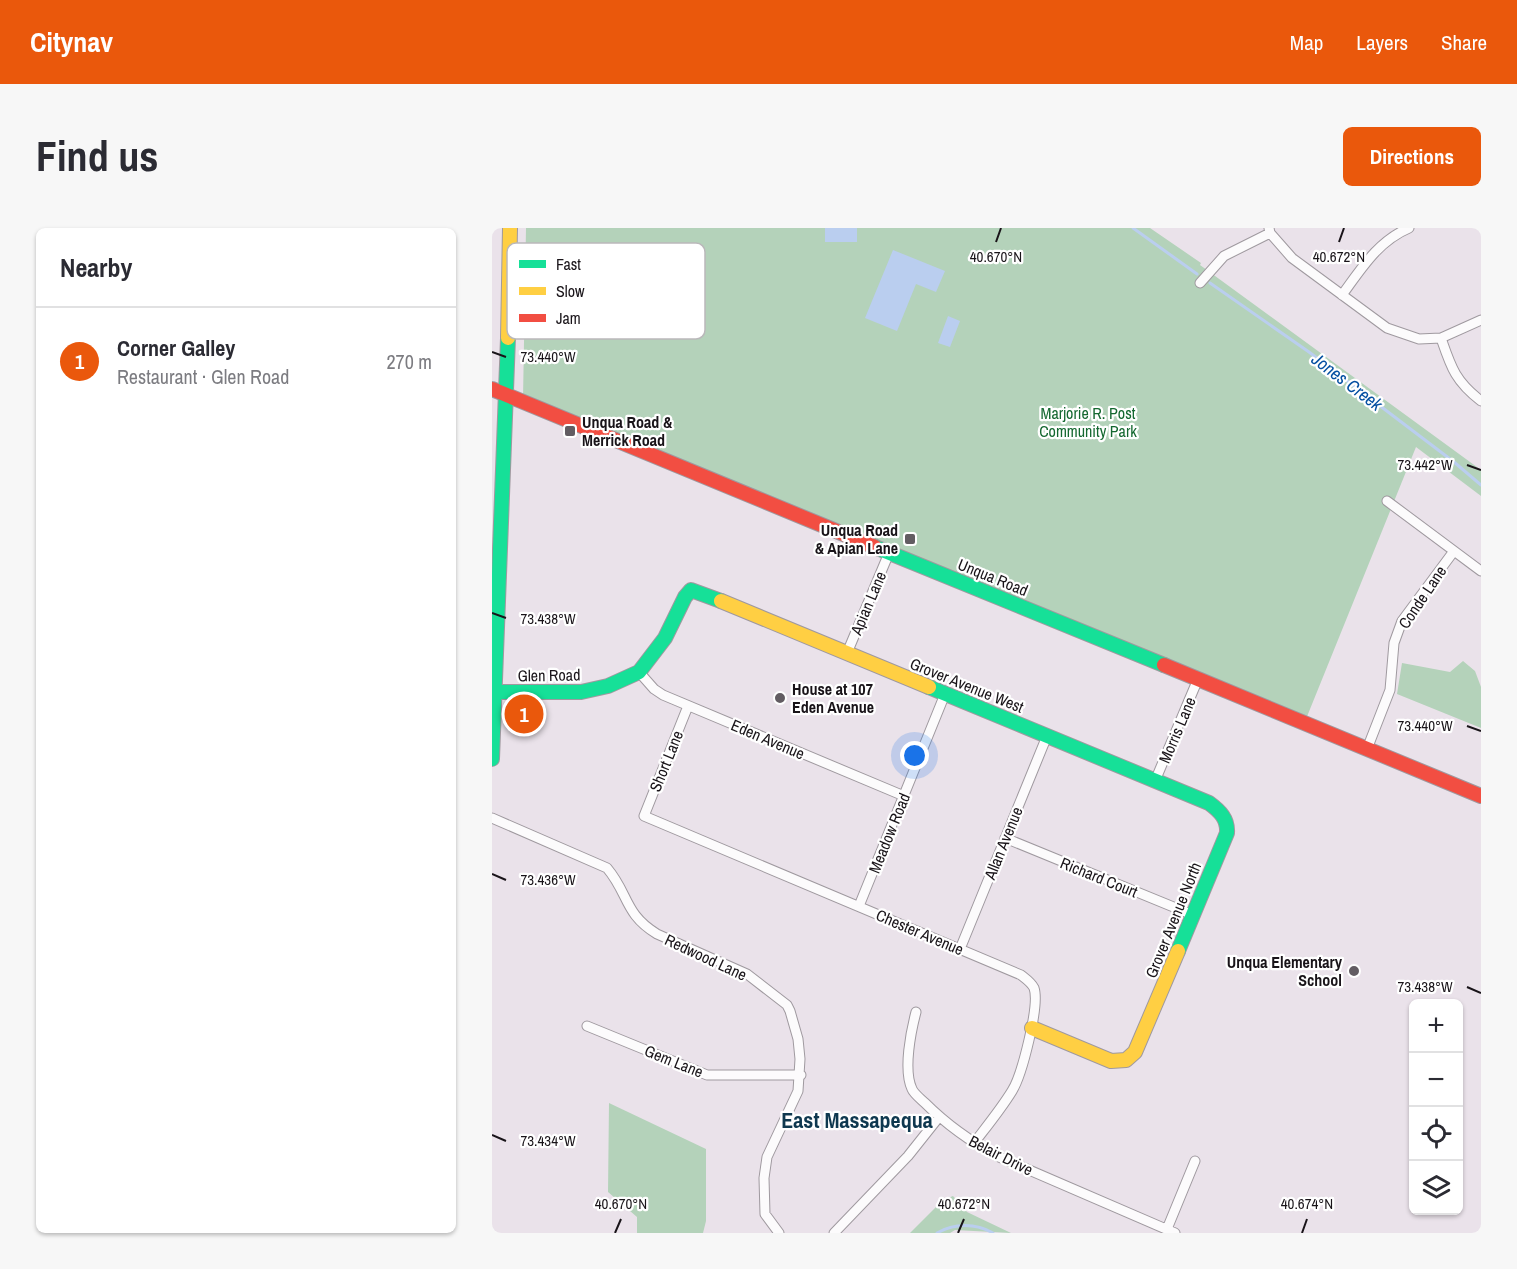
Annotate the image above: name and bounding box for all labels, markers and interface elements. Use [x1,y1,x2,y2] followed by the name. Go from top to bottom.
[30,23,113,61] text: Citynav
[1290,28,1323,57] text: Map
[1356,28,1408,57] text: Layers
[1441,28,1487,57] text: Share
[1343,127,1481,186] button: Directions
[36,128,158,184] text: Find us
[507,243,705,339] legend
[970,246,1022,267] text: 40.670°N
[1313,246,1365,267] text: 40.672°N
[60,250,132,285] text: Nearby
[556,253,581,275] text: Fast
[556,280,585,302] text: Slow
[556,307,581,329] text: Jam
[117,333,235,363] text: Corner Galley
[520,346,576,367] text: 73.440°W
[1306,346,1388,417] water label: Jones Creek
[75,348,84,375] text: 1
[386,348,432,375] text: 270 m
[117,363,289,390] text: Restaurant · Glen Road
[1039,402,1137,442] park label: Marjorie R. Post Community Park
[582,411,673,451] place label: Unqua Road & Merrick Road
[563,424,577,438] marker: Unqua Road & Merrick Road
[1397,454,1453,475] text: 73.442°W
[815,519,898,559] place label: Unqua Road & Apian Lane
[903,532,917,546] marker: Unqua Road & Apian Lane
[955,553,1031,601] street label: Unqua Road
[1393,561,1451,633] street label: Conde Lane
[844,568,891,639] street label: Apian Lane
[520,608,576,629] text: 73.438°W
[907,652,1027,718] street label: Grover Avenue West
[517,663,581,687] street label: Glen Road
[792,678,874,718] place label: House at 107 Eden Avenue
[773,691,787,705] marker: House at 107 Eden Avenue
[504,692,543,736] pin: 1
[1153,693,1201,767] street label: Morris Lane
[728,714,808,764] street label: Eden Avenue
[1397,715,1453,736] text: 73.440°W
[644,727,688,795] street label: Short Lane
[900,741,929,770] your location
[863,790,915,876] street label: Meadow Road
[978,803,1028,883] street label: Allan Avenue
[1057,852,1141,903] street label: Richard Court
[1140,859,1206,981] street label: Grover Avenue North
[520,869,576,890] text: 73.436°W
[873,904,967,960] street label: Chester Avenue
[661,928,751,986] street label: Redwood Lane
[1227,951,1343,991] place label: Unqua Elementary School
[1347,964,1361,978] marker: Unqua Elementary School
[1397,976,1453,997] text: 73.438°W
[1409,999,1463,1215] map controls
[1409,999,1463,1053] button: +
[641,1039,707,1083] street label: Gem Lane
[1409,1053,1463,1107] button: −
[781,1105,933,1135] district label: East Massapequa
[1409,1107,1463,1161] button: locate
[965,1129,1037,1181] street label: Belair Drive
[520,1130,576,1151] text: 73.434°W
[1409,1161,1463,1215] button: layers
[595,1193,647,1214] text: 40.670°N
[938,1193,990,1214] text: 40.672°N
[1281,1193,1333,1214] text: 40.674°N

